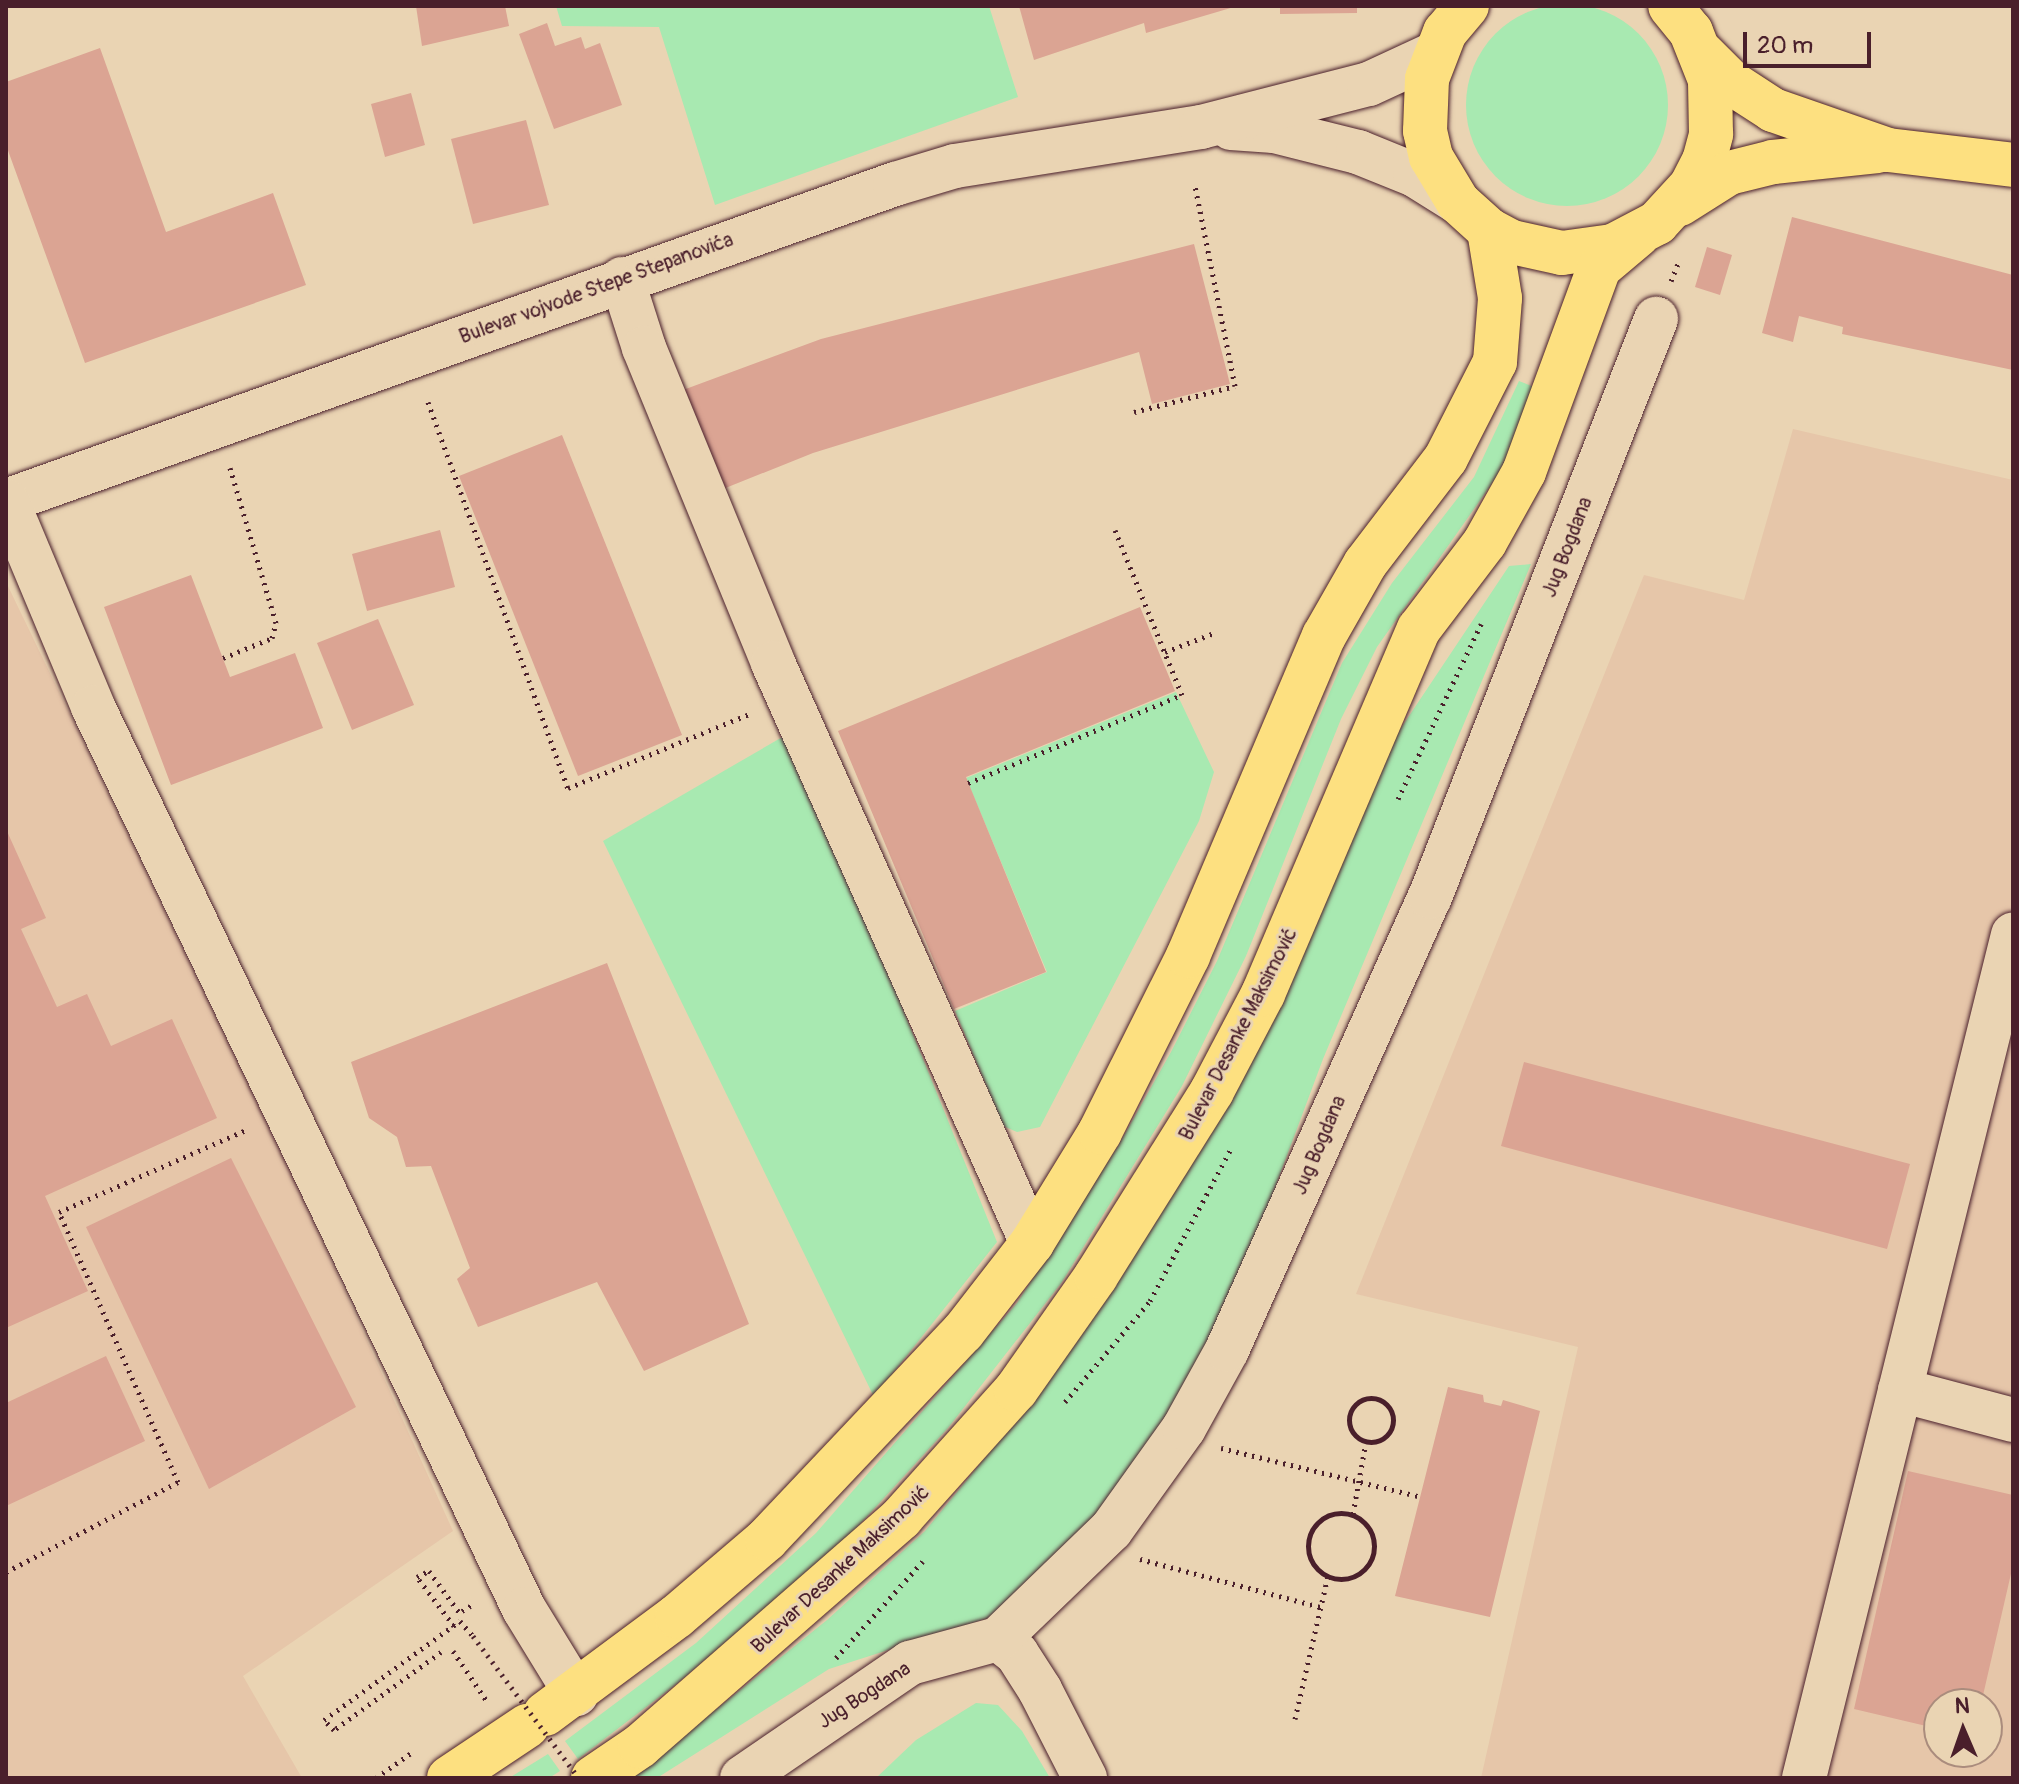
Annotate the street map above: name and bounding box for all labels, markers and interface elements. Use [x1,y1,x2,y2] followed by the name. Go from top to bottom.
[1747,16,1875,66] scale bar
[1757,31,1813,60] text: 20 m
[456,227,736,349] street label: Bulevar vojvode Stepe Stepanovića
[1537,494,1597,600] street label: Jug Bogdana
[1174,924,1302,1144] street label: Bulevar Desanke Maksimović
[1287,1092,1351,1198] street label: Jug Bogdana
[746,1480,934,1658] street label: Bulevar Desanke Maksimović
[813,1656,915,1734] street label: Jug Bogdana
[1923,1688,2003,1768] north arrow
[1954,1692,1970,1720] text: N

